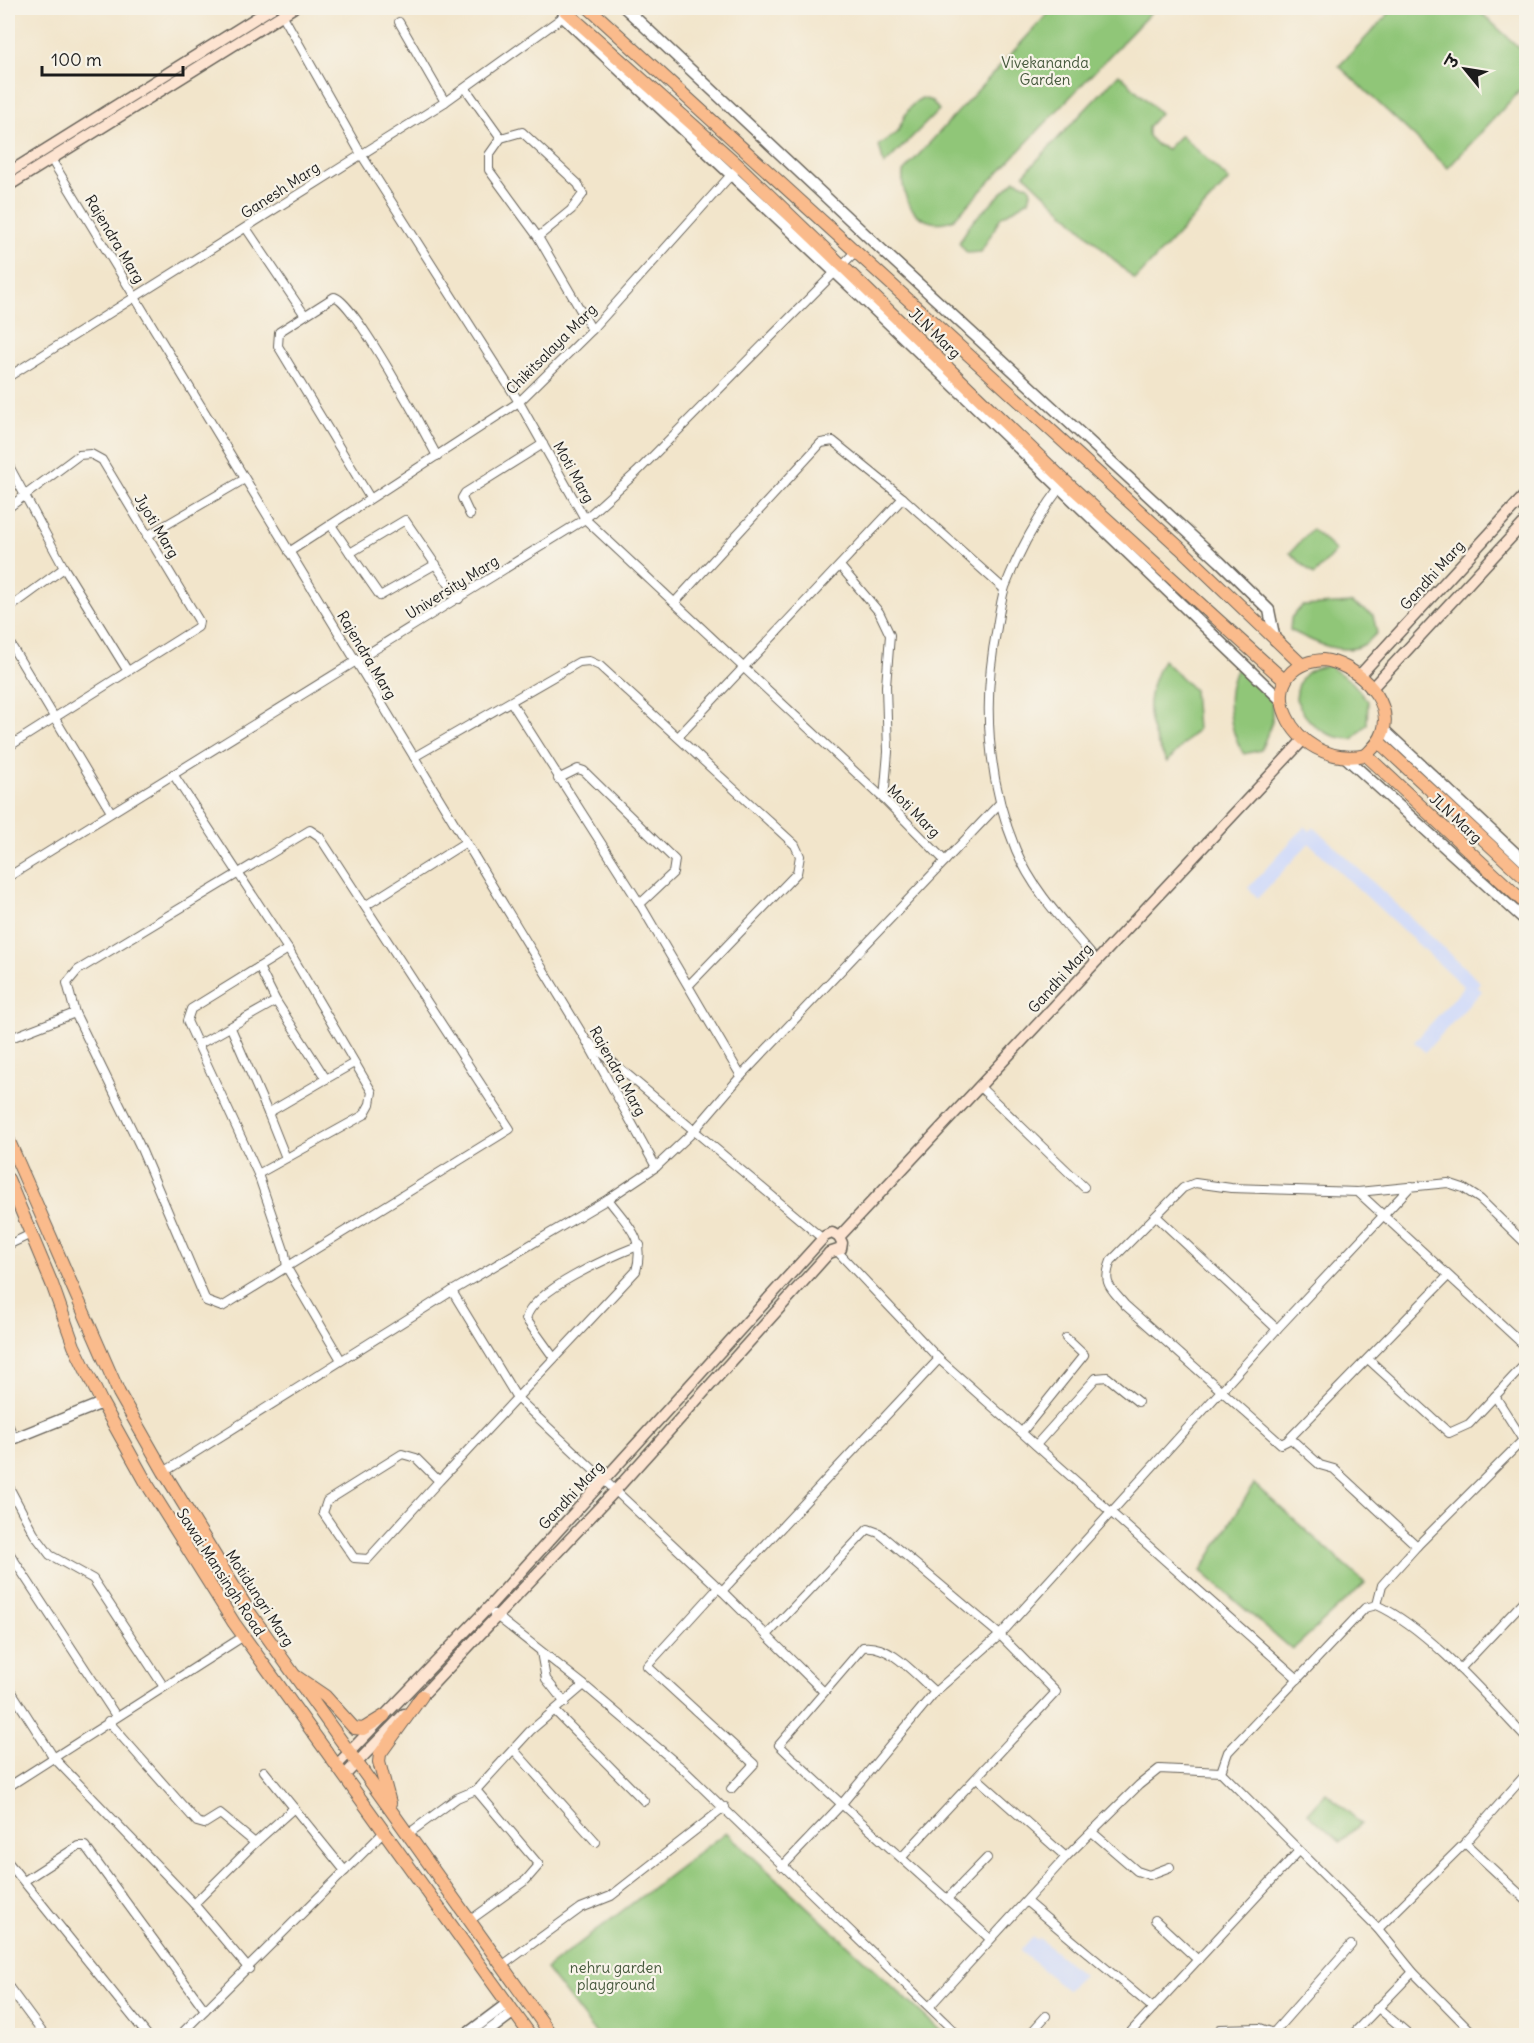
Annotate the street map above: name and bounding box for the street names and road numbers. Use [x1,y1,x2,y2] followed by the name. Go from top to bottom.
[237,157,323,223] street label: Ganesh Marg
[81,191,149,287] street label: Rajendra Marg
[502,300,600,398] street label: Chikitsalaya Marg
[905,304,965,362] street label: JLN Marg
[549,438,599,506] street label: Moti Marg
[130,491,184,561] street label: Jyoti Marg
[1396,536,1468,614] street label: Gandhi Marg
[402,551,502,623] street label: University Marg
[333,607,401,703] street label: Rajendra Marg
[883,780,945,842] street label: Moti Marg
[1426,789,1486,847] street label: JLN Marg
[1024,939,1096,1017] street label: Gandhi Marg
[585,1023,651,1119] street label: Rajendra Marg
[534,1457,608,1533] street label: Gandhi Marg
[173,1505,269,1639] street label: Sawai Mansingh Road
[222,1546,298,1650] street label: Motidungri Marg

